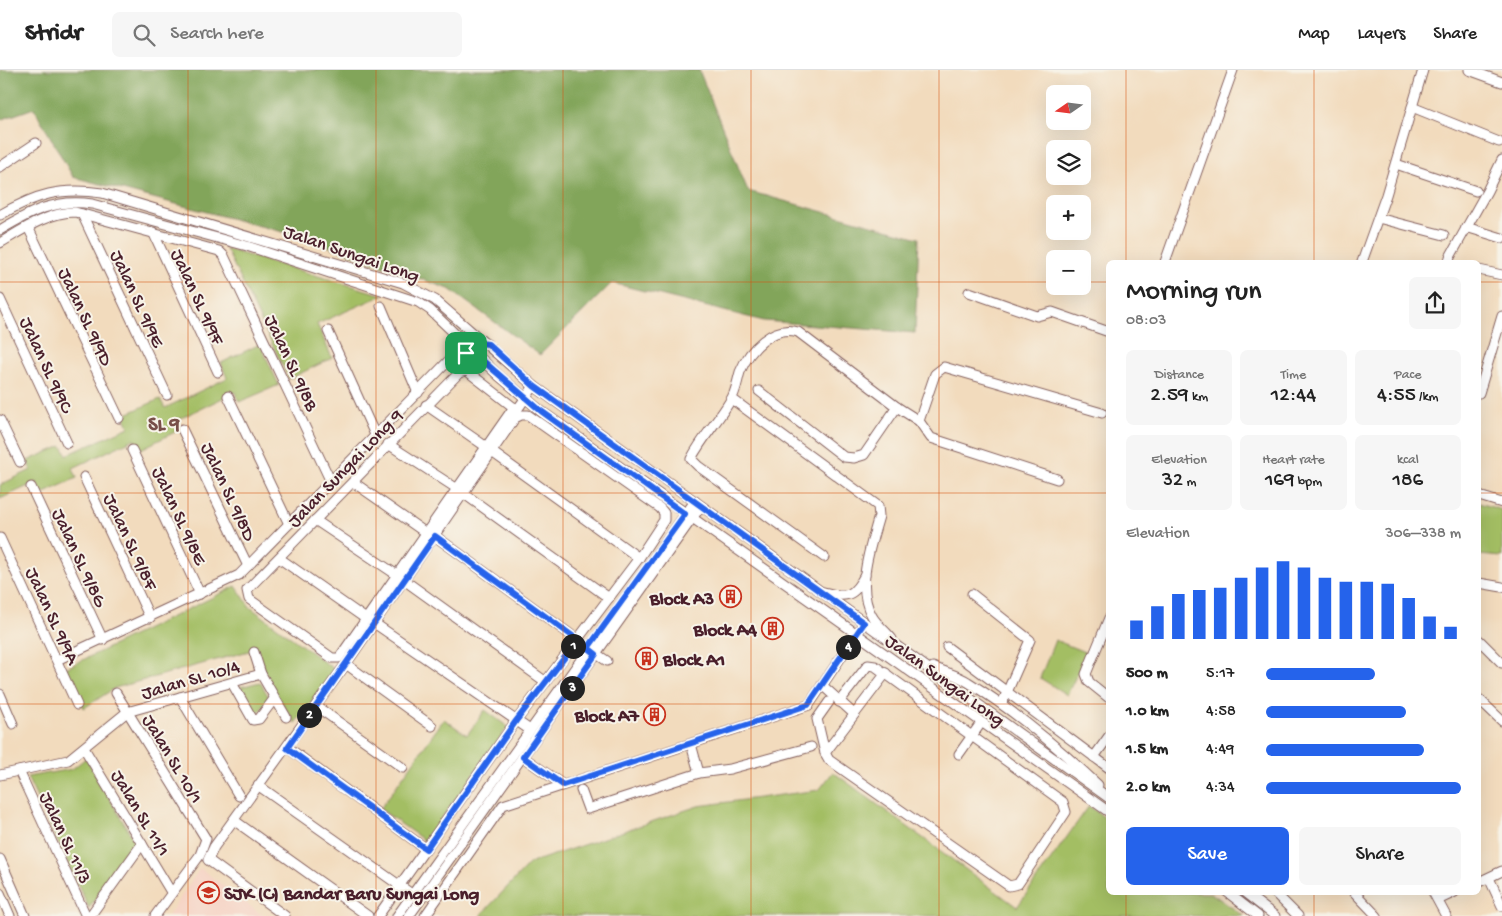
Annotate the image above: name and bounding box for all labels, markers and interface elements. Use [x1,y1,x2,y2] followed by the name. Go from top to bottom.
[112,12,462,57] search box
[25,20,82,49] text: Stridr
[130,21,158,49] icon: search
[170,23,264,46] text: Search here
[1298,24,1330,45] text: Map
[1358,24,1405,45] text: Layers
[1433,24,1477,45] text: Share
[1046,85,1091,130] north arrow
[1046,85,1091,295] map controls
[1046,140,1091,185] button: layers
[1046,195,1091,240] button: +
[280,221,422,289] street label: Jalan Sungai Long
[164,246,228,350] street label: Jalan SL 9/9F
[103,247,169,353] street label: Jalan SL 9/9E
[1046,250,1091,295] button: −
[51,265,117,371] street label: Jalan SL 9/9D
[1126,276,1261,309] text: Morning run
[1409,277,1461,329] button: share
[258,312,323,416] street label: Jalan SL 9/8B
[1126,312,1166,331] text: 08:03
[13,314,78,419] street label: Jalan SL 9/9C
[445,332,487,374] pin
[452,339,480,367] icon: arrive
[1154,367,1204,384] text: Distance
[1281,367,1306,384] text: Time
[1394,367,1422,384] text: Pace
[1150,384,1189,409] text: 2.59
[1271,384,1316,409] text: 12:44
[1377,384,1416,409] text: 4:55
[1189,389,1208,406] text: km
[1416,389,1439,406] text: /km
[284,405,409,534] street label: Jalan Sungai Long 9
[148,415,180,438] district label: SL 9
[194,440,260,546] street label: Jalan SL 9/8D
[1151,452,1207,469] text: Elevation
[1262,452,1325,469] text: Heart rate
[1397,452,1419,469] text: kcal
[145,464,211,570] street label: Jalan SL 9/8E
[1162,469,1183,494] text: 32
[1265,469,1295,494] text: 169
[1393,469,1423,494] text: 186
[1183,474,1196,491] text: m
[1295,474,1322,491] text: bpm
[97,491,162,595] street label: Jalan SL 9/8F
[45,506,111,612] street label: Jalan SL 9/8G
[1126,525,1190,544] text: Elevation
[1385,525,1461,544] text: 306–338 m
[18,565,84,670] street label: Jalan SL 9/9A
[718,585,742,609] building icon: Block A3
[649,589,714,612] place label: Block A3
[761,616,785,640] building icon: Block A4
[693,620,758,643] place label: Block A4
[880,631,1008,733] street label: Jalan Sungai Long
[560,634,586,658] pin: 1
[836,634,860,660] pin: 4
[571,638,576,655] text: 1
[845,639,852,656] text: 4
[635,646,659,670] building icon: Block A1
[662,650,725,673] place label: Block A1
[139,656,243,706] street label: Jalan SL 10/4
[1126,665,1168,684] text: 500 m
[1206,665,1234,684] text: 5:17
[560,676,584,700] pin: 3
[569,680,576,697] text: 3
[296,702,322,728] pin: 2
[643,702,667,726] building icon: Block A7
[1126,703,1169,722] text: 1.0 km
[1206,703,1236,722] text: 4:58
[574,706,640,729] place label: Block A7
[306,707,313,724] text: 2
[135,711,207,809] street label: Jalan SL 10/1
[1126,741,1168,760] text: 1.5 km
[1206,741,1234,760] text: 4:49
[104,766,174,861] street label: Jalan SL 11/1
[1126,779,1170,798] text: 2.0 km
[1206,779,1234,798] text: 4:34
[33,789,95,888] street label: Jalan SL 11/3
[1126,827,1289,885] button: Save
[1299,827,1461,885] button: Share
[196,880,220,904] school or university icon: SJK (C) Bandar Baru Sungai Long
[224,884,480,907] place label: SJK (C) Bandar Baru Sungai Long

